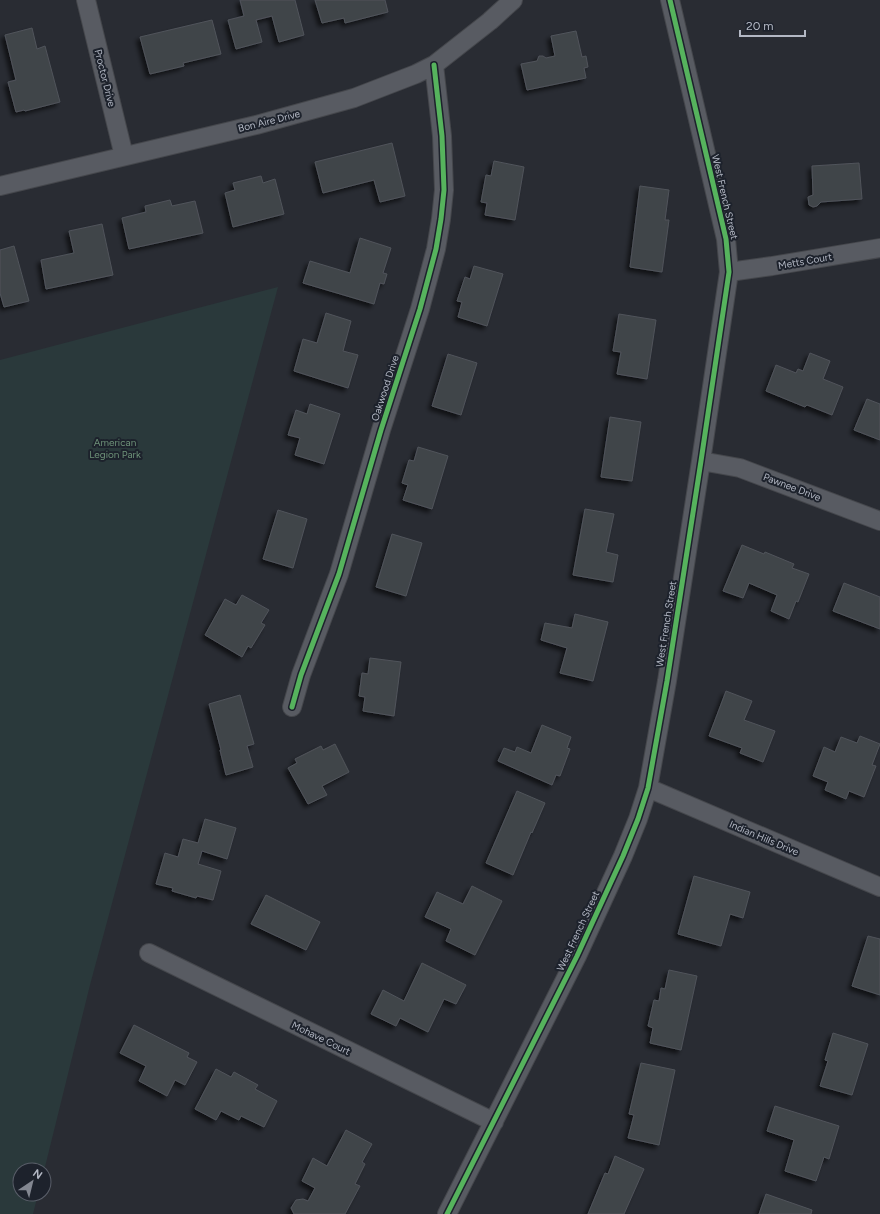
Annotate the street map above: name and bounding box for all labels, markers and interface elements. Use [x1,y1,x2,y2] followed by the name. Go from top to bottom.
[740,12,805,38] scale bar
[746,19,774,33] text: 20 m
[92,48,119,109] street label: Proctor Drive
[237,107,302,135] street label: Bon Aire Drive
[709,153,741,241] street label: West French Street
[777,250,833,272] street label: Metts Court
[368,353,402,423] street label: Oakwood Drive
[89,436,141,461] park label: American Legion Park
[761,470,823,504] street label: Pawnee Drive
[653,580,679,668] street label: West French Street
[727,818,801,859] street label: Indian Hills Drive
[554,889,602,973] street label: West French Street
[290,1018,353,1058] street label: Mohave Court
[12,1162,52,1202] north arrow
[30,1166,45,1182] text: N

